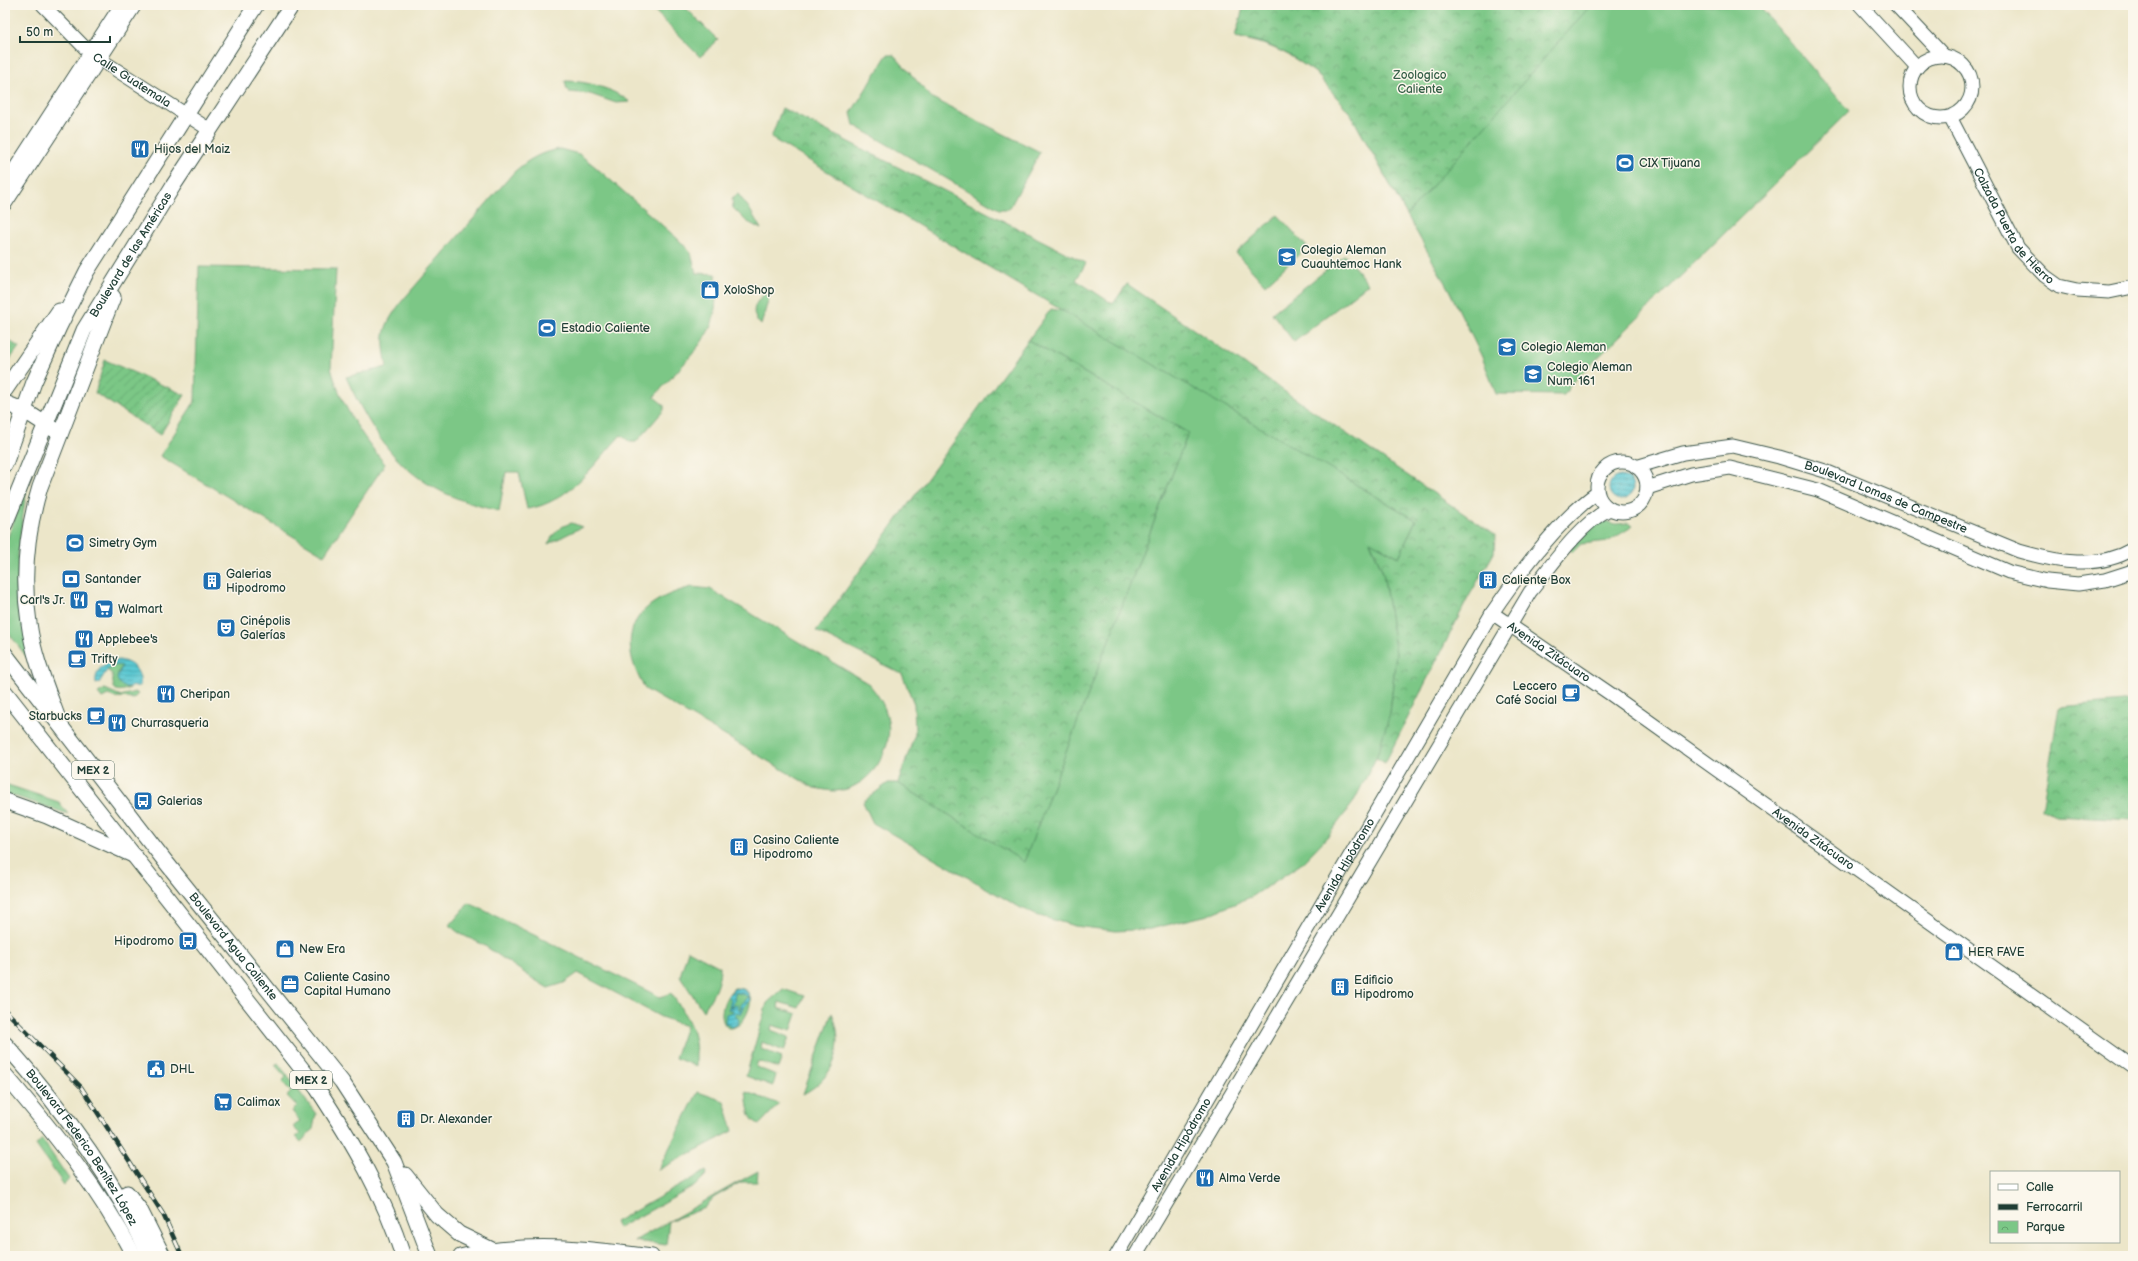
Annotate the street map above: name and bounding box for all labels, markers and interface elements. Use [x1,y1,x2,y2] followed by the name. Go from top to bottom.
[20,18,110,44] scale bar
[26,25,53,40] text: 50 m
[90,50,174,111] street label: Calle Guatemala
[1392,68,1447,97] park label: Zoologico Caliente
[129,138,151,160] restaurant icon: Hijos del Maiz
[154,142,230,157] place label: Hijos del Maiz
[1614,152,1636,174] sports icon: CIX Tijuana
[1639,156,1701,171] place label: CIX Tijuana
[1970,165,2057,288] street label: Calzada Puerta de Hierro
[87,189,175,320] street label: Boulevard de las Américas
[1301,243,1401,272] place label: Colegio Aleman Cuauhtemoc Hank
[1276,246,1298,268] school or university icon: Colegio Aleman Cuauhtemoc Hank
[699,279,721,301] shop icon: XoloShop
[723,283,775,298] place label: XoloShop
[536,317,558,339] sports icon: Estadio Caliente
[561,321,650,336] place label: Estadio Caliente
[1496,336,1518,358] school or university icon: Colegio Aleman
[1521,340,1607,355] place label: Colegio Aleman
[1547,360,1633,389] place label: Colegio Aleman Num. 161
[1522,363,1544,385] school or university icon: Colegio Aleman Num. 161
[1802,458,1970,537] street label: Boulevard Lomas de Campestre
[64,532,86,554] sports icon: Simetry Gym
[89,536,157,551] place label: Simetry Gym
[226,567,286,596] place label: Galerias Hipodromo
[60,568,82,590] bank icon: Santander
[1477,569,1499,591] building icon: Caliente Box
[201,570,223,592] building icon: Galerias Hipodromo
[85,572,142,587] place label: Santander
[1502,573,1571,588] place label: Caliente Box
[68,589,90,611] restaurant icon: Carl's Jr.
[20,593,65,608] place label: Carl's Jr.
[93,598,115,620] supermarket icon: Walmart
[118,602,163,617] place label: Walmart
[240,614,291,643] place label: Cinépolis Galerías
[215,617,237,639] theatre icon: Cinépolis Galerías
[1504,619,1593,686] street label: Avenida Zitácuaro
[73,628,95,650] restaurant icon: Applebee's
[98,632,158,647] place label: Applebee's
[66,648,88,670] cafe icon: Trifty
[91,652,118,667] place label: Trifty
[1495,679,1557,708] place label: Leccero Café Social
[1560,682,1582,704] cafe icon: Leccero Café Social
[155,683,177,705] restaurant icon: Cheripan
[180,687,230,702] place label: Cheripan
[85,705,107,727] cafe icon: Starbucks
[29,709,82,724] place label: Starbucks
[106,712,128,734] restaurant icon: Churrasqueria
[131,716,209,731] place label: Churrasqueria
[72,761,114,779] road number: MEX 2
[132,790,154,812] bus stop icon: Galerias
[157,794,202,809] place label: Galerias
[1769,805,1857,874] street label: Avenida Zitácuaro
[1312,815,1378,915] street label: Avenida Hipódromo
[753,833,839,862] place label: Casino Caliente Hipodromo
[728,836,750,858] building icon: Casino Caliente Hipodromo
[185,890,281,1004] street label: Boulevard Agua Caliente
[177,930,199,952] bus stop icon: Hipodromo
[114,934,174,949] place label: Hipodromo
[274,938,296,960] shop icon: New Era
[1943,941,1965,963] shop icon: HER FAVE
[299,942,345,957] place label: New Era
[1968,945,2025,960] place label: HER FAVE
[304,970,391,999] place label: Caliente Casino Capital Humano
[279,973,301,995] office icon: Caliente Casino Capital Humano
[1354,973,1414,1002] place label: Edificio Hipodromo
[1329,976,1351,998] building icon: Edificio Hipodromo
[145,1058,167,1080] public building icon: DHL
[170,1062,195,1077] place label: DHL
[22,1066,141,1229] street label: Boulevard Federico Benítez López
[290,1071,332,1089] road number: MEX 2
[212,1091,234,1113] supermarket icon: Calimax
[237,1095,281,1110] place label: Calimax
[1148,1095,1215,1195] street label: Avenida Hipódromo
[395,1108,417,1130] building icon: Dr. Alexander
[420,1112,493,1127] place label: Dr. Alexander
[1194,1167,1216,1189] restaurant icon: Alma Verde
[1219,1171,1280,1186] place label: Alma Verde
[1990,1171,2120,1243] legend
[2026,1180,2054,1195] text: Calle
[2026,1200,2082,1215] text: Ferrocarril
[2026,1220,2065,1235] text: Parque

